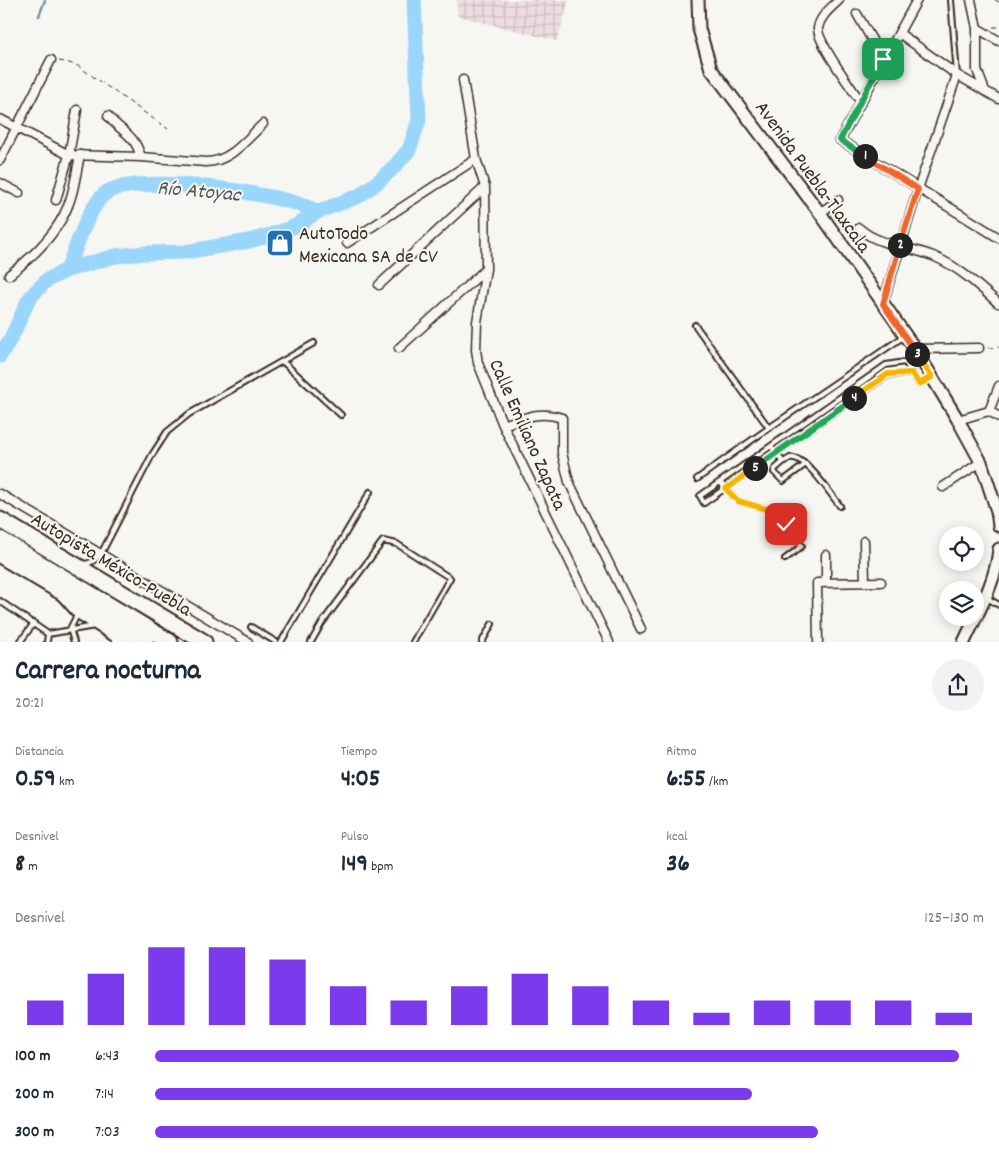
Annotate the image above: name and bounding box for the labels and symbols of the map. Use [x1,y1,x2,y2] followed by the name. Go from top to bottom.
[862,38,904,80] pin
[747,96,877,260] street label: Avenida Puebla-Tlaxcala
[852,144,878,168] pin: 1
[156,174,243,212] water label: Río Atoyac
[299,221,438,272] place label: AutoTodo Mexicana SA de CV
[265,228,295,258] shop icon: AutoTodo Mexicana SA de CV
[888,232,912,258] pin: 2
[904,342,930,366] pin: 3
[480,355,572,516] street label: Calle Emiliano Zapata
[842,386,866,410] pin: 4
[742,456,768,480] pin: 5
[765,503,807,545] pin
[25,506,197,625] street label: Autopista México-Puebla

